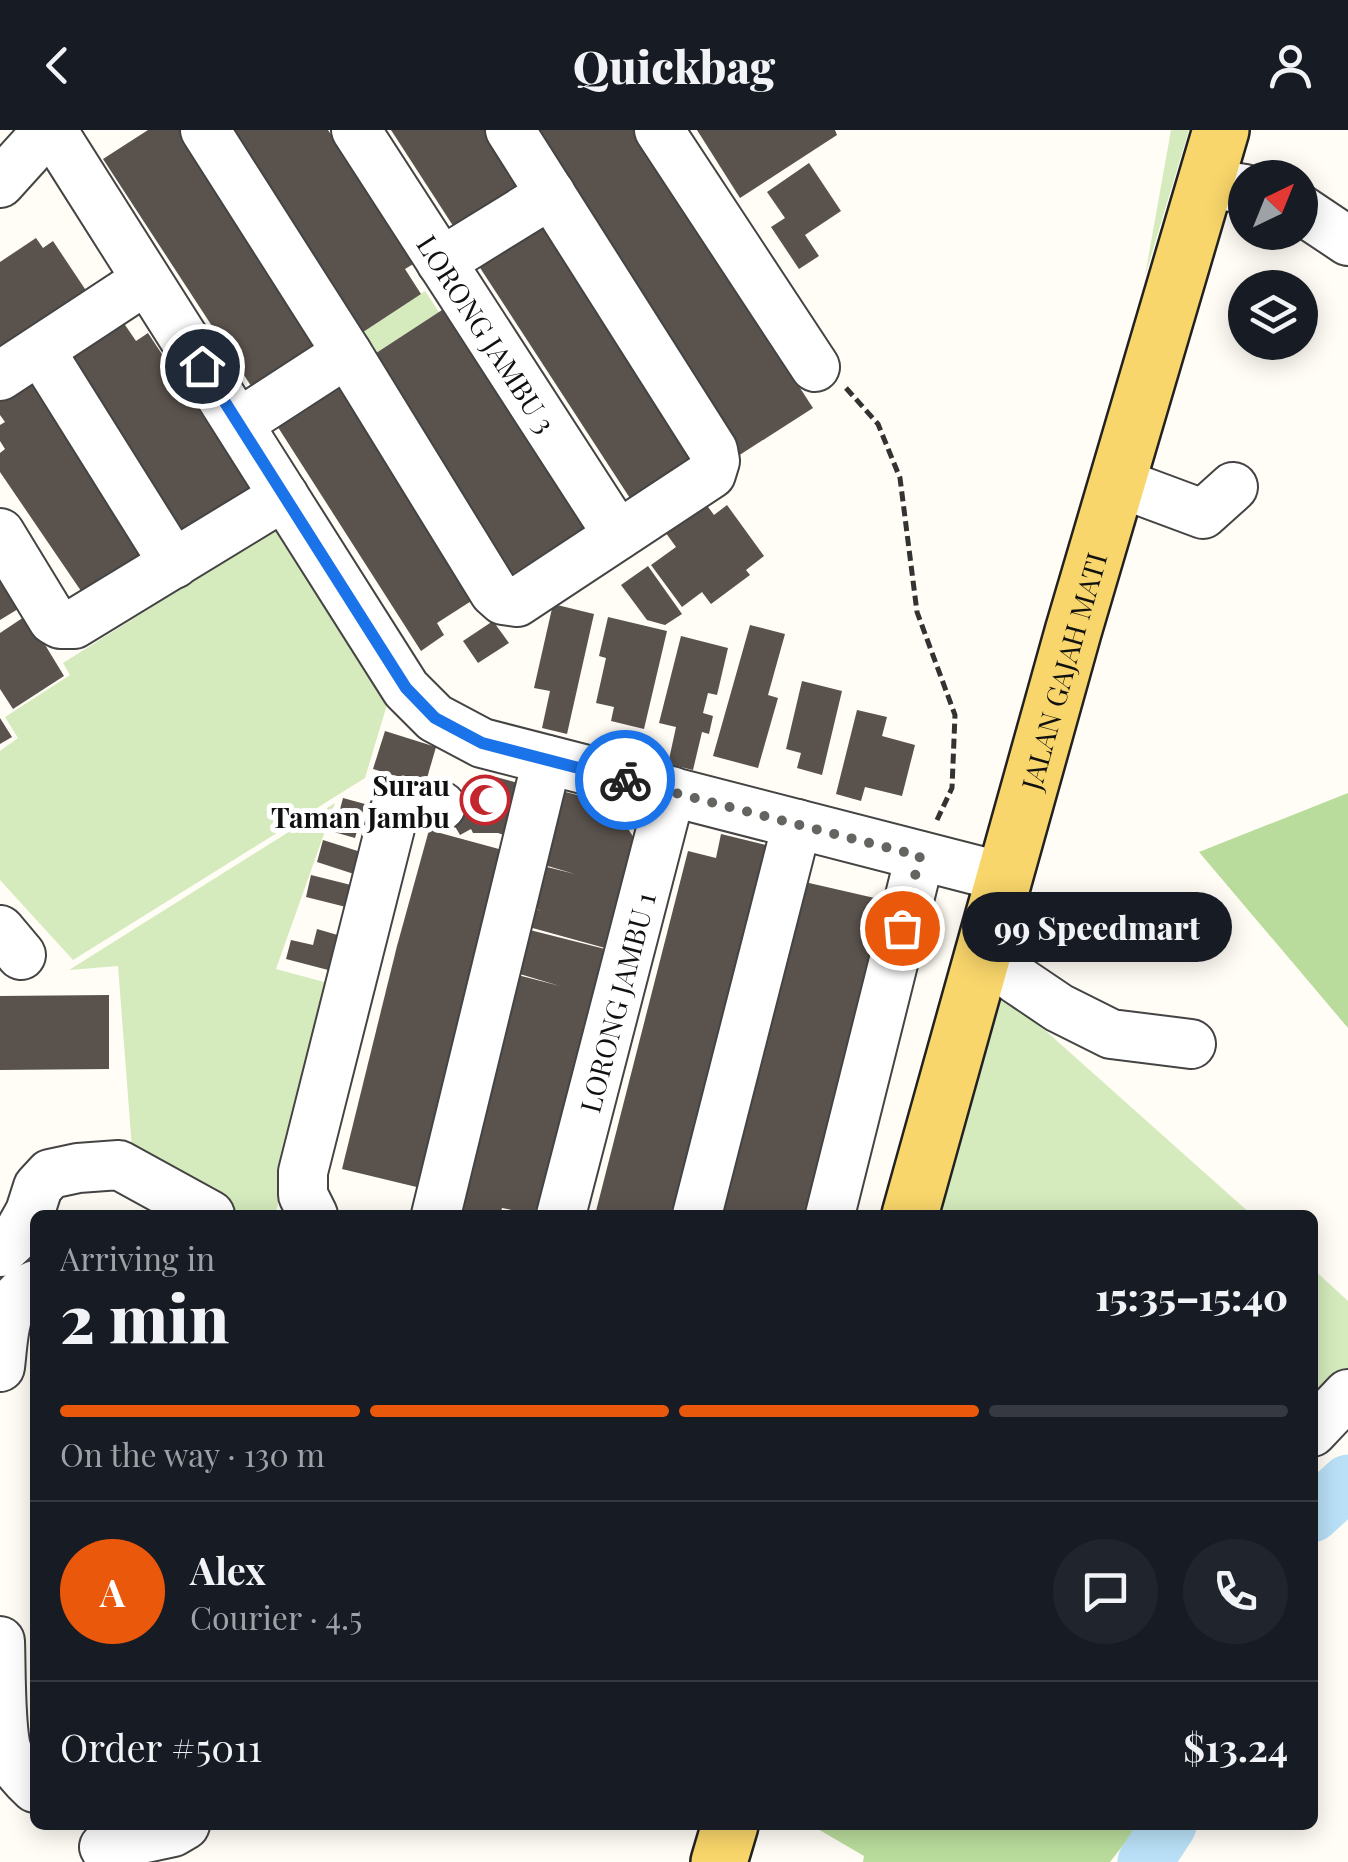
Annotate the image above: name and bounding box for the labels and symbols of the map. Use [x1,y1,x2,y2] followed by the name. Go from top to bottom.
[1228,160,1318,250] north arrow
[410,227,565,439] street label: LORONG JAMBU 3
[160,324,245,409] pin
[1011,548,1114,795] street label: JALAN GAJAH MATI
[575,730,675,830] courier
[271,766,450,835] place label: Surau Taman Jambu
[459,774,511,826] mosque icon: Surau Taman Jambu
[860,886,945,971] pin
[570,888,663,1116] street label: LORONG JAMBU 1
[962,893,1232,963] callout: 99 Speedmart

